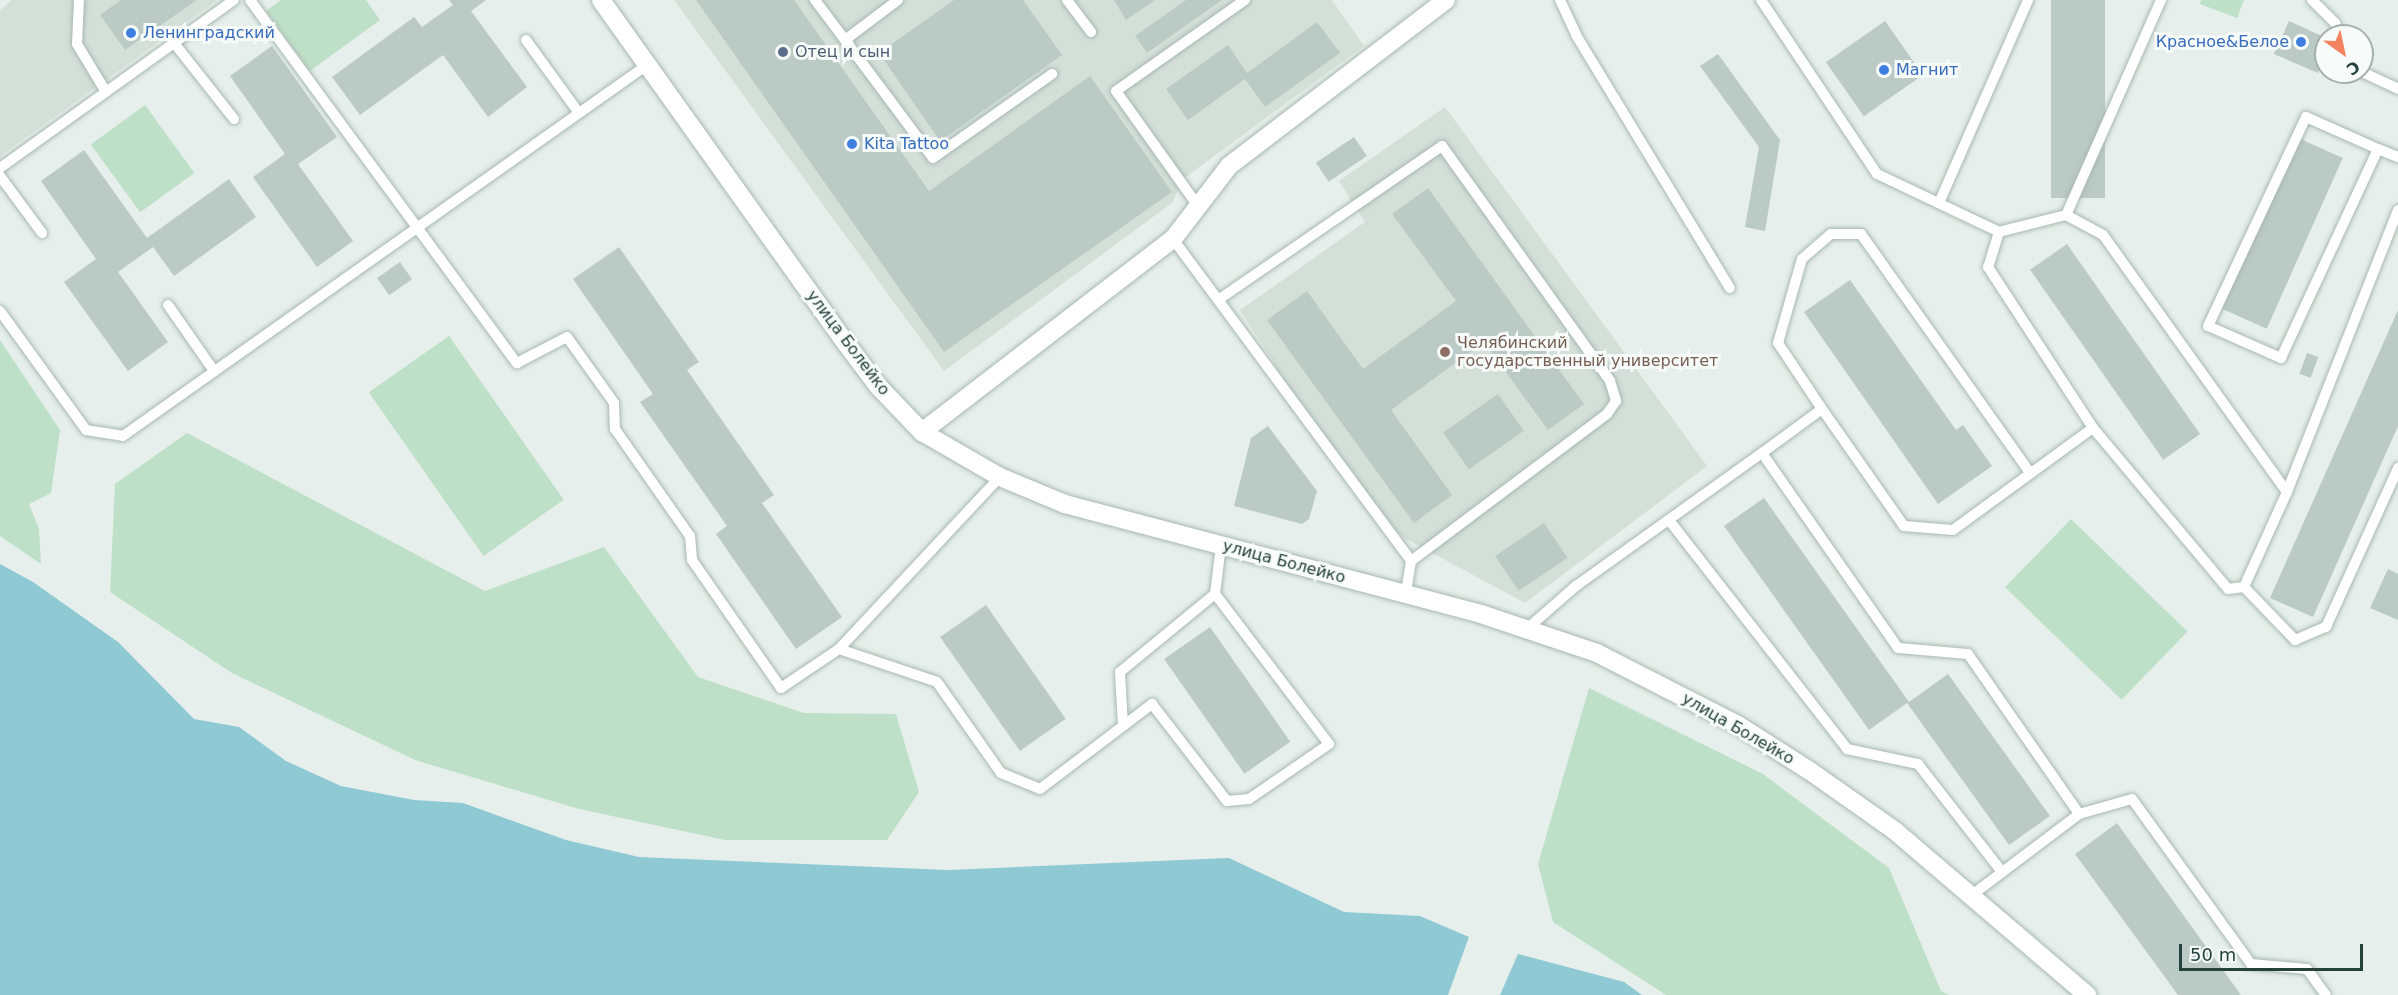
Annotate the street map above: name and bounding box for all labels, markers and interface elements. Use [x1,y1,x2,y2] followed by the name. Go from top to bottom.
[143,23,275,43] place label: Ленинградский
[2314,24,2374,84] north arrow
[124,26,138,40] marker: Ленинградский
[2156,32,2289,52] place label: Красное&Белое
[2294,35,2308,49] marker: Красное&Белое
[795,42,890,62] place label: Отец и сын
[776,45,790,59] marker: Отец и сын
[2343,57,2363,79] text: С
[1896,60,1958,80] place label: Магнит
[1877,63,1891,77] marker: Магнит
[864,134,949,154] place label: Kita Tattoo
[845,137,859,151] marker: Kita Tattoo
[802,287,894,399] street label: улица Болейко
[1457,333,1718,371] place label: Челябинский государственный университет
[1438,345,1452,359] marker: Челябинский государственный университет
[1220,536,1348,588] street label: улица Болейко
[1678,689,1798,769] street label: улица Болейко
[2182,932,2366,970] scale bar
[2190,944,2236,965] text: 50 m

